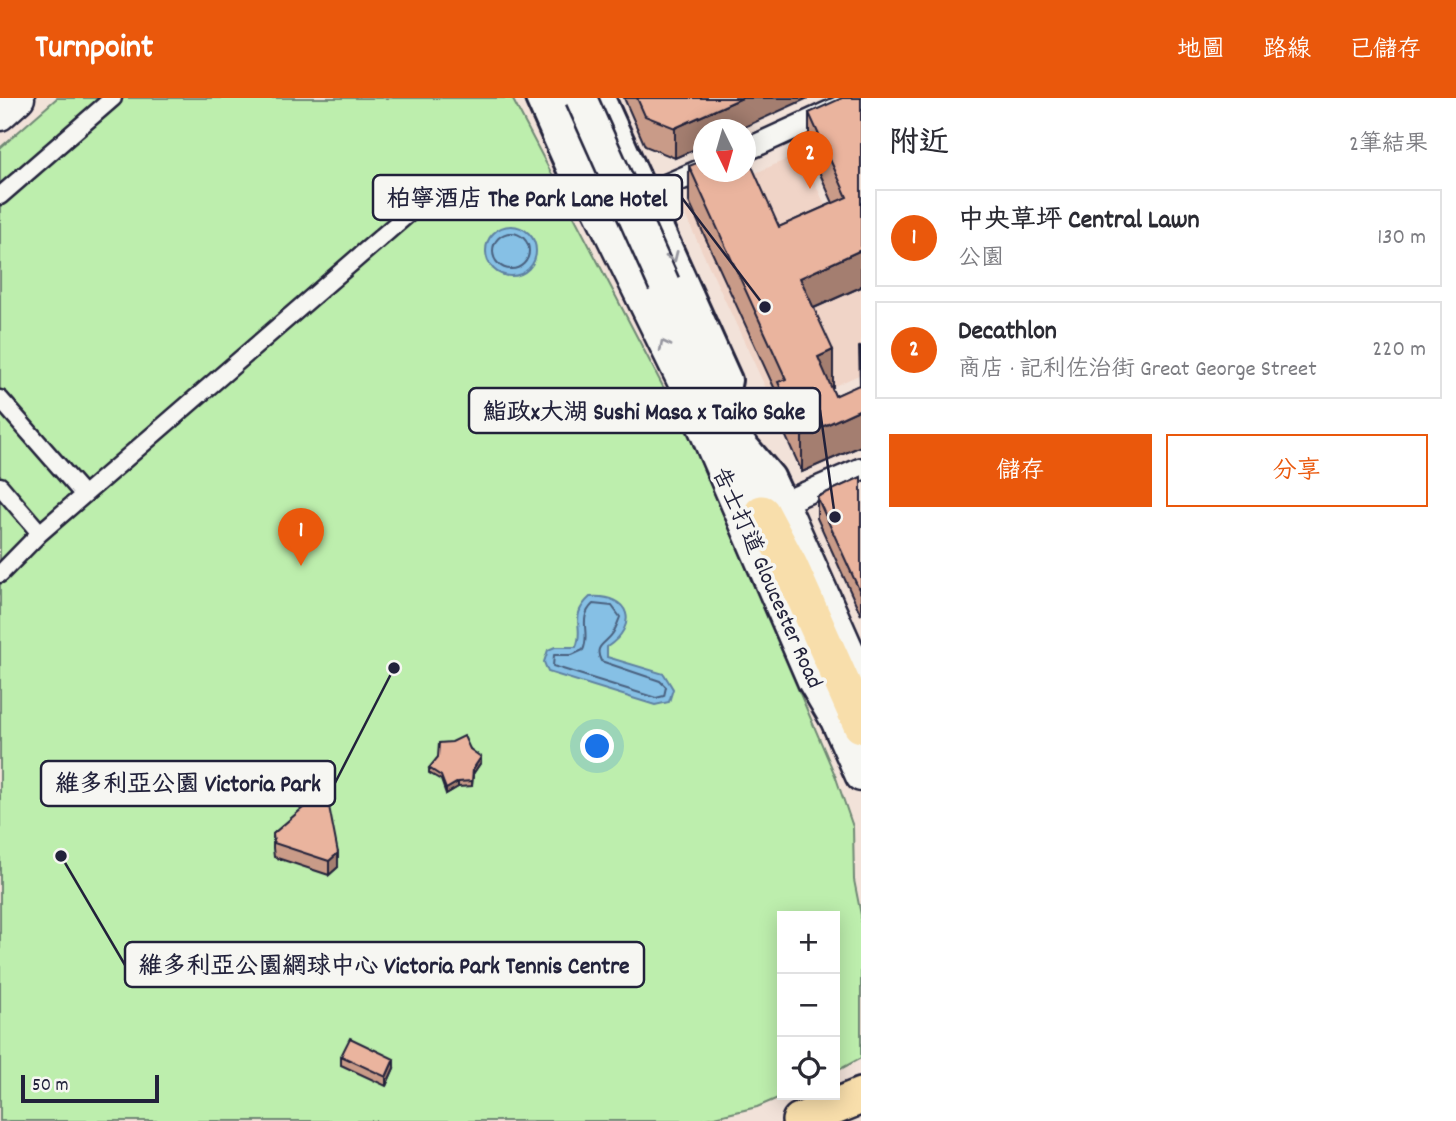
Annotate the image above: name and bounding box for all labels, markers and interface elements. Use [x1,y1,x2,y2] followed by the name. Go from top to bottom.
[35,26,153,73] text: Turnpoint
[1177,34,1225,68] text: 地圖
[1263,34,1311,68] text: 路線
[1349,34,1421,68] text: 已儲存
[693,119,756,182] north arrow
[889,124,949,167] text: 附近
[1349,129,1428,162] text: 2筆結果
[787,131,833,189] pin: 2
[373,175,682,220] callout: 柏寧酒店 The Park Lane Hotel
[387,184,668,218] text: 柏寧酒店 The Park Lane Hotel
[958,203,1199,240] text: 中央草坪 Central Lawn
[911,222,917,255] text: 1
[1377,222,1426,255] text: 130 m
[958,243,1004,276] text: 公園
[665,250,679,262] one-way arrow
[958,314,1057,351] text: Decathlon
[909,334,919,367] text: 2
[1372,334,1426,367] text: 220 m
[658,340,672,352] one-way arrow
[958,354,1317,387] text: 商店 · 記利佐治街 Great George Street
[469,388,820,433] callout: 鮨政x大湖 Sushi Masa x Taiko Sake
[483,397,806,431] text: 鮨政x大湖 Sushi Masa x Taiko Sake
[889,434,1152,507] button: 儲存
[1166,434,1428,507] button: 分享
[702,463,829,694] street label: 告士打道 Gloucester Road
[278,508,324,566] pin: 1
[580,729,614,763] your location
[41,761,335,806] callout: 維多利亞公園 Victoria Park
[55,769,321,803] text: 維多利亞公園 Victoria Park
[777,911,840,1100] map controls
[777,911,840,974] button: +
[125,942,644,987] callout: 維多利亞公園網球中心 Victoria Park Tennis Centre
[138,951,630,985] text: 維多利亞公園網球中心 Victoria Park Tennis Centre
[777,974,840,1037] button: −
[777,1037,840,1100] button: locate
[21,1072,159,1104] scale bar
[32,1073,69,1100] text: 50 m

